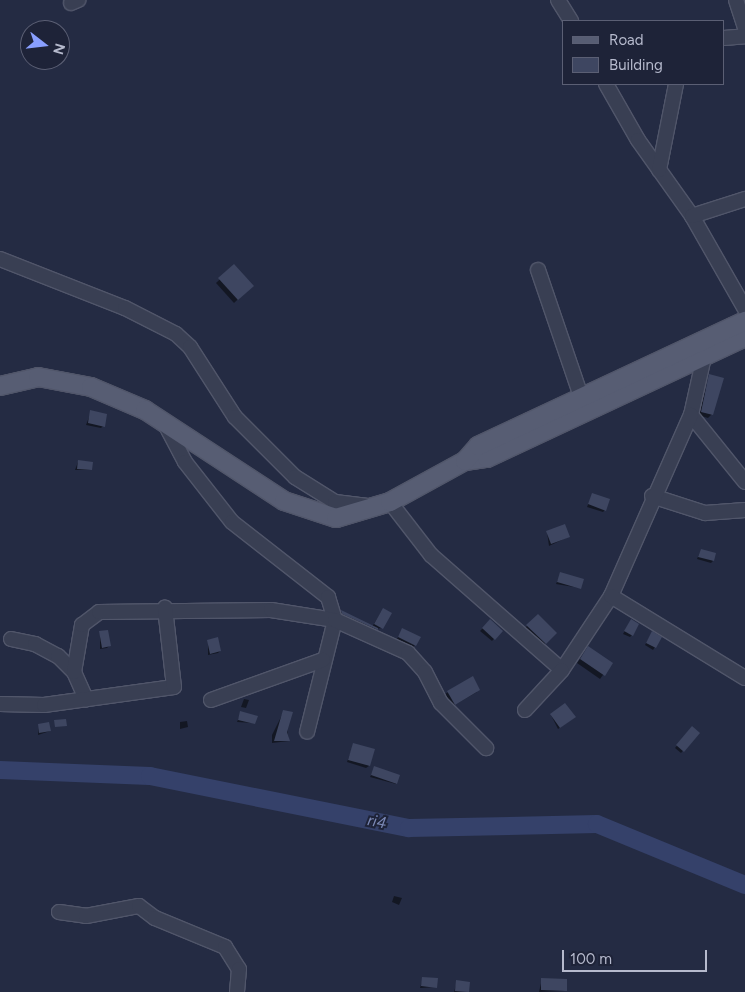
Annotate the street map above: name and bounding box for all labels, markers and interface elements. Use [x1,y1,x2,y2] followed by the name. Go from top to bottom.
[20,20,70,70] north arrow
[562,20,725,85] legend
[609,31,644,49] text: Road
[49,41,69,57] text: N
[609,56,663,74] text: Building
[366,811,388,833] water label: ri4
[565,940,710,972] scale bar
[570,950,612,968] text: 100 m

